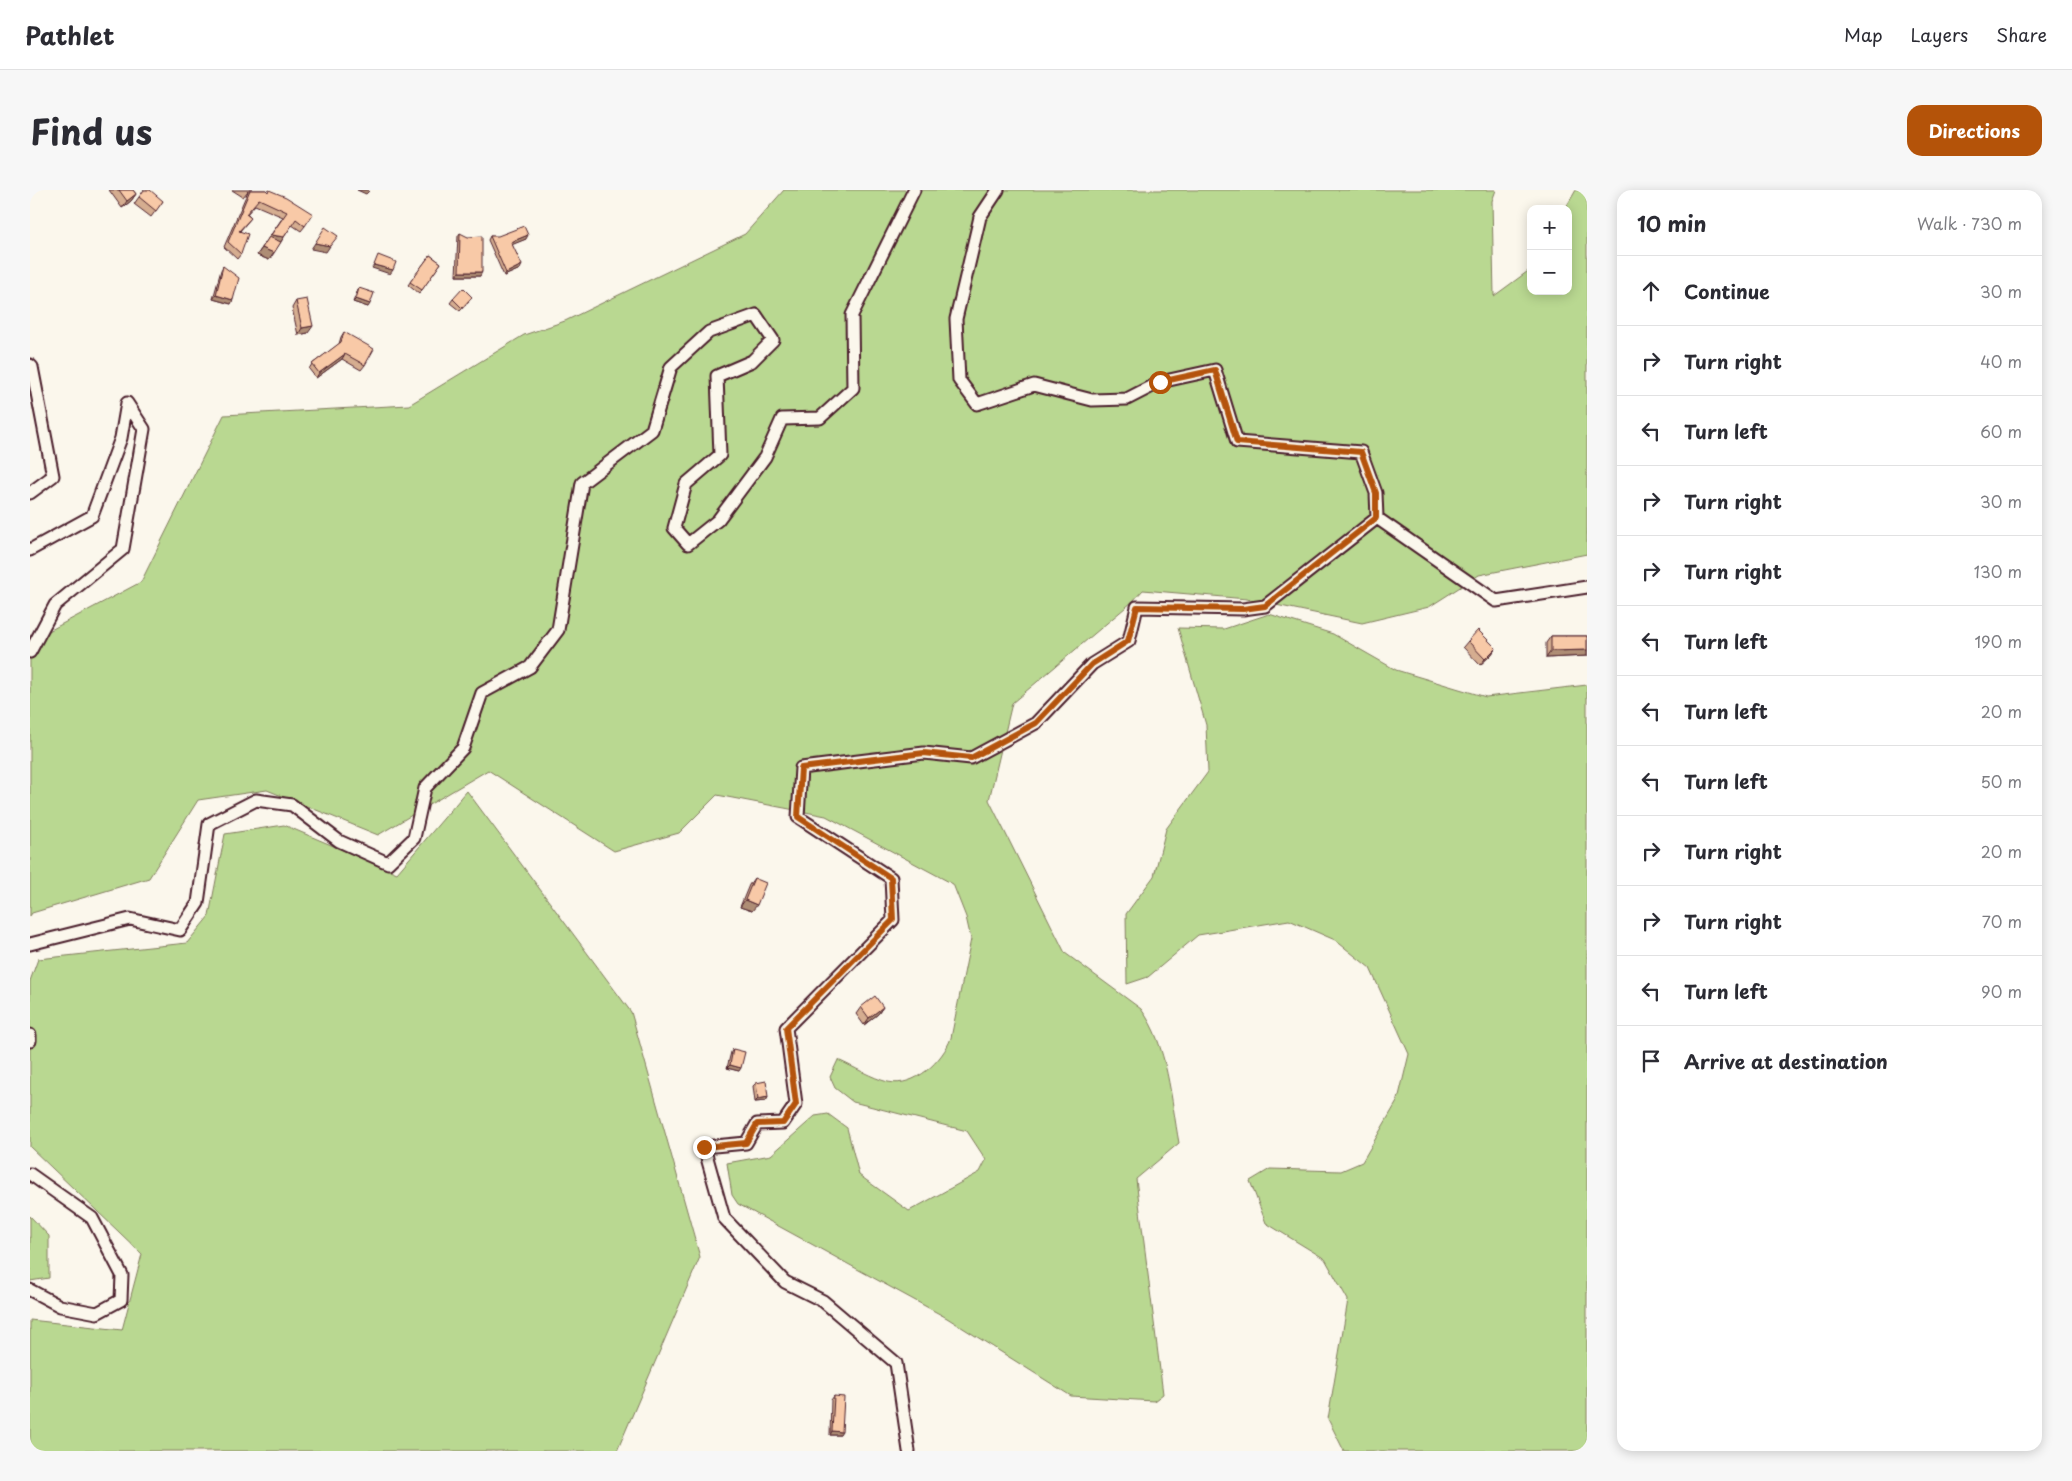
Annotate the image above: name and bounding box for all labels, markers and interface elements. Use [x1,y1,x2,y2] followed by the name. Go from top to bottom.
[25,17,115,53] text: Pathlet
[1844,21,1883,48] text: Map
[1911,21,1968,48] text: Layers
[1996,21,2047,48] text: Share
[30,104,152,157] text: Find us
[1907,105,2042,156] button: Directions
[1527,205,1572,295] map controls
[1527,205,1572,250] button: +
[1637,207,1707,239] text: 10 min
[1917,211,2022,235] text: Walk · 730 m
[1527,250,1572,295] button: −
[1637,277,1665,305] icon: ahead
[1684,277,1770,305] text: Continue
[1980,279,2022,303] text: 30 m
[1637,347,1665,375] icon: right
[1684,347,1782,375] text: Turn right
[1980,349,2022,373] text: 40 m
[1149,371,1172,394] route start
[1637,417,1665,445] icon: left
[1684,417,1768,445] text: Turn left
[1980,419,2022,443] text: 60 m
[1637,487,1665,515] icon: right
[1684,487,1782,515] text: Turn right
[1980,489,2022,513] text: 30 m
[1637,557,1665,585] icon: right
[1684,557,1782,585] text: Turn right
[1974,559,2022,583] text: 130 m
[1637,627,1665,655] icon: left
[1684,627,1768,655] text: Turn left
[1974,629,2022,653] text: 190 m
[1637,697,1665,725] icon: left
[1684,697,1768,725] text: Turn left
[1981,699,2022,723] text: 20 m
[1637,767,1665,795] icon: left
[1684,767,1768,795] text: Turn left
[1981,769,2022,793] text: 50 m
[1637,837,1665,865] icon: right
[1684,837,1782,865] text: Turn right
[1981,839,2022,863] text: 20 m
[1637,907,1665,935] icon: right
[1684,907,1782,935] text: Turn right
[1982,909,2022,933] text: 70 m
[1637,977,1665,1005] icon: left
[1684,977,1768,1005] text: Turn left
[1981,979,2022,1003] text: 90 m
[1637,1047,1665,1075] icon: arrive
[1684,1047,1888,1075] text: Arrive at destination
[693,1136,716,1159] route end

